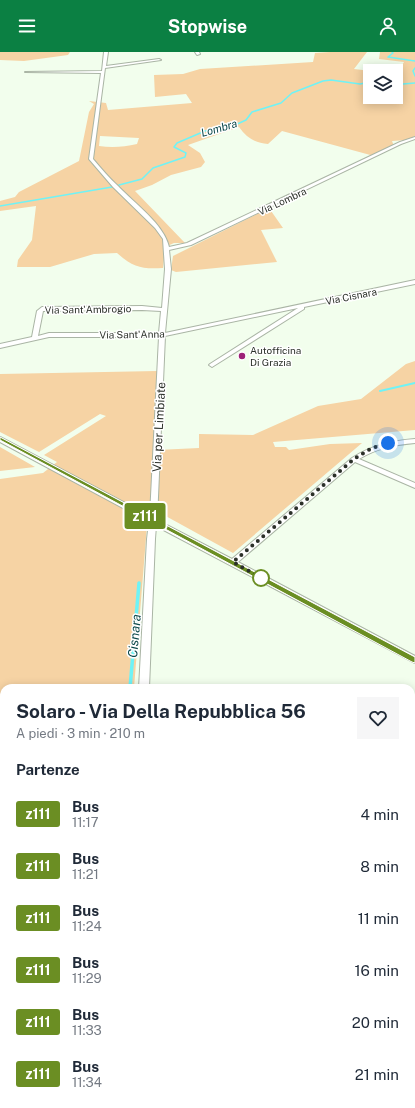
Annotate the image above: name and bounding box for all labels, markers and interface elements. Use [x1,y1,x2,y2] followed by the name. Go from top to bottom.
[16,15,38,37] icon: menu
[377,15,399,37] icon: person
[168,16,247,37] text: Stopwise
[363,64,403,104] map controls
[363,64,403,104] button: layers
[199,117,239,139] water label: Lombra
[256,185,308,217] street label: Via Lombra
[324,285,378,307] street label: Via Cisnara
[45,302,132,316] street label: Via Sant'Ambrogio
[99,327,165,341] street label: Via Sant'Anna
[250,344,301,368] place label: Autofficina Di Grazia
[237,351,247,361] marker: Autofficina Di Grazia
[150,381,168,472] street label: Via per Limbiate
[378,433,398,453] your location
[117,503,173,529] line badge: z111
[133,508,157,524] text: z111
[252,569,270,587] unlabelled marker
[125,613,144,659] water label: Cisnara
[357,697,399,739] button: heart
[16,700,306,722] text: Solaro - Via Della Repubblica 56
[16,726,145,741] text: A piedi · 3 min · 210 m
[16,761,80,778] text: Partenze
[72,798,99,815] text: Bus
[26,806,50,822] text: z111
[360,806,399,823] text: 4 min
[72,815,99,830] text: 11:17
[72,850,99,867] text: Bus
[26,858,50,874] text: z111
[360,858,399,875] text: 8 min
[72,867,99,882] text: 11:21
[72,902,99,919] text: Bus
[26,910,50,926] text: z111
[358,910,399,927] text: 11 min
[72,919,102,934] text: 11:24
[72,954,99,971] text: Bus
[26,962,50,978] text: z111
[354,962,399,979] text: 16 min
[72,971,102,986] text: 11:29
[72,1006,99,1023] text: Bus
[26,1014,50,1030] text: z111
[352,1014,399,1031] text: 20 min
[72,1023,102,1038] text: 11:33
[72,1058,99,1075] text: Bus
[26,1066,50,1082] text: z111
[355,1066,399,1083] text: 21 min
[72,1075,102,1090] text: 11:34

